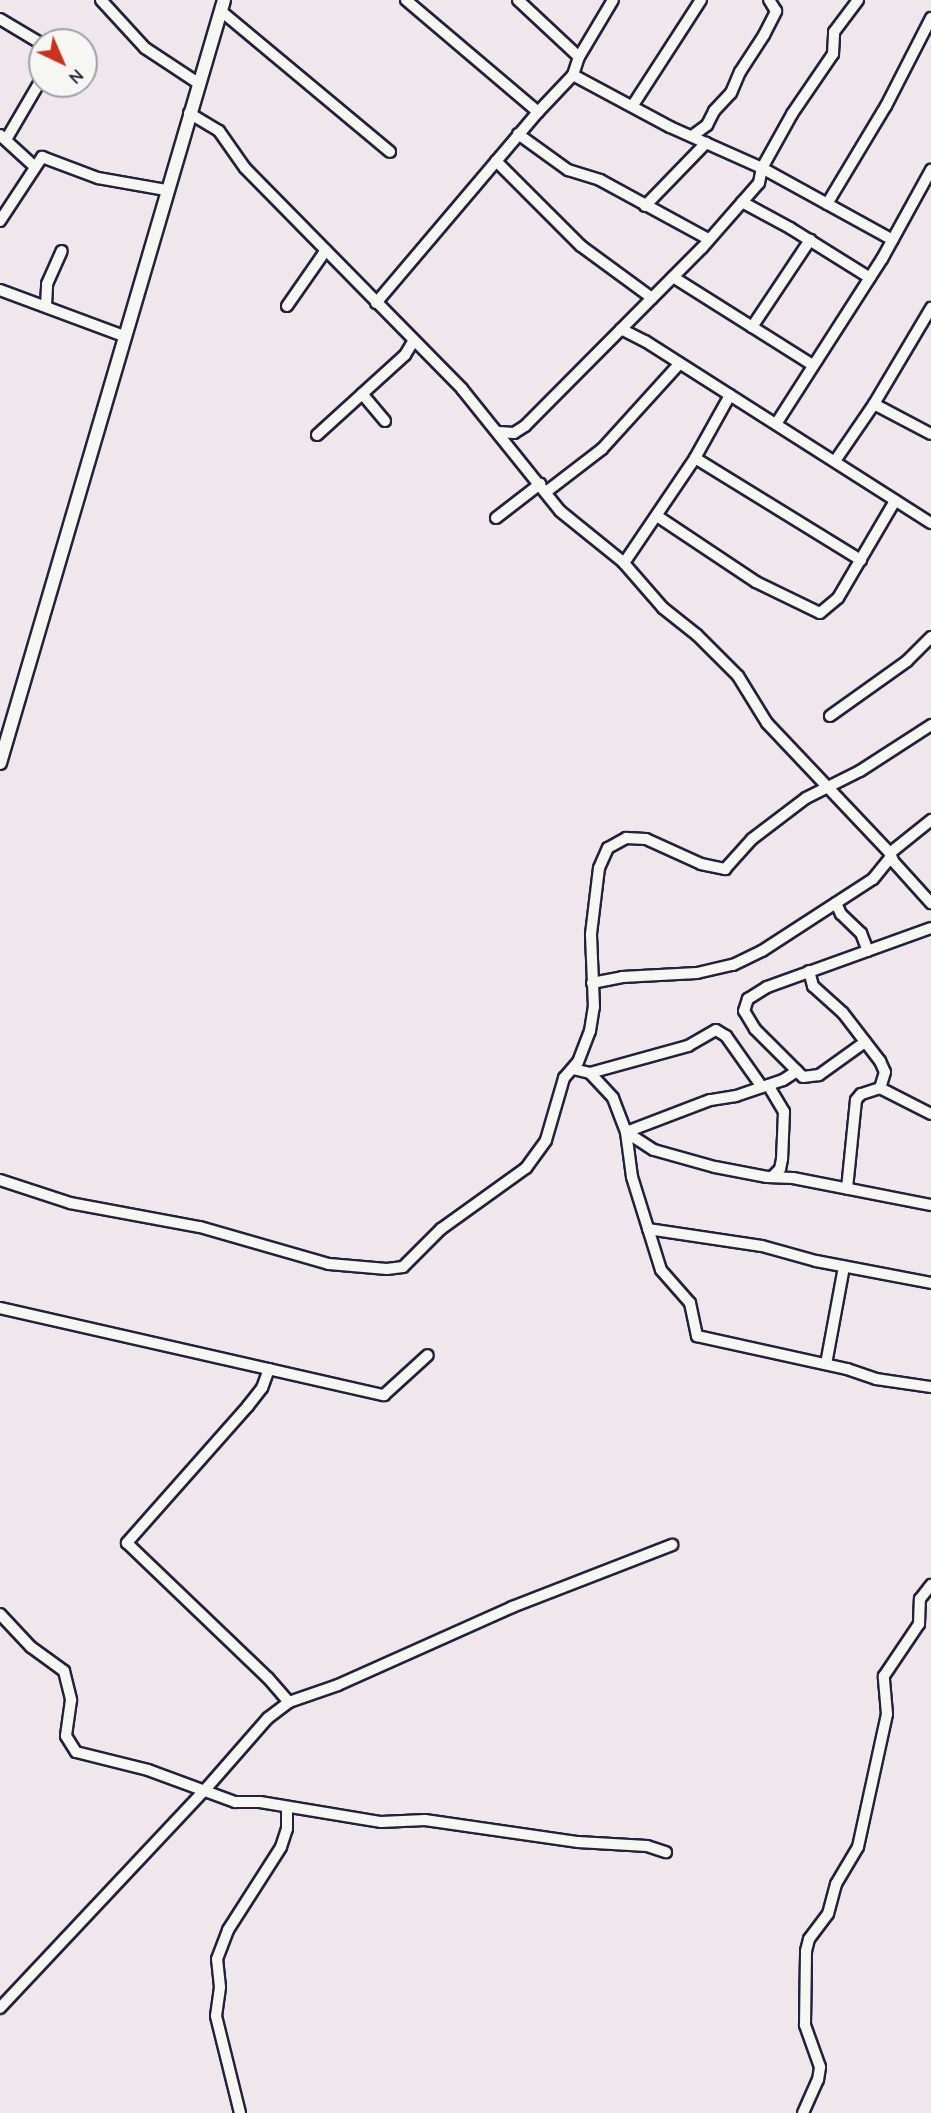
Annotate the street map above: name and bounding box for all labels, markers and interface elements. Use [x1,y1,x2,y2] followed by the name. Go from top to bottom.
[28,28,98,98] north arrow
[64,64,88,89] text: N

